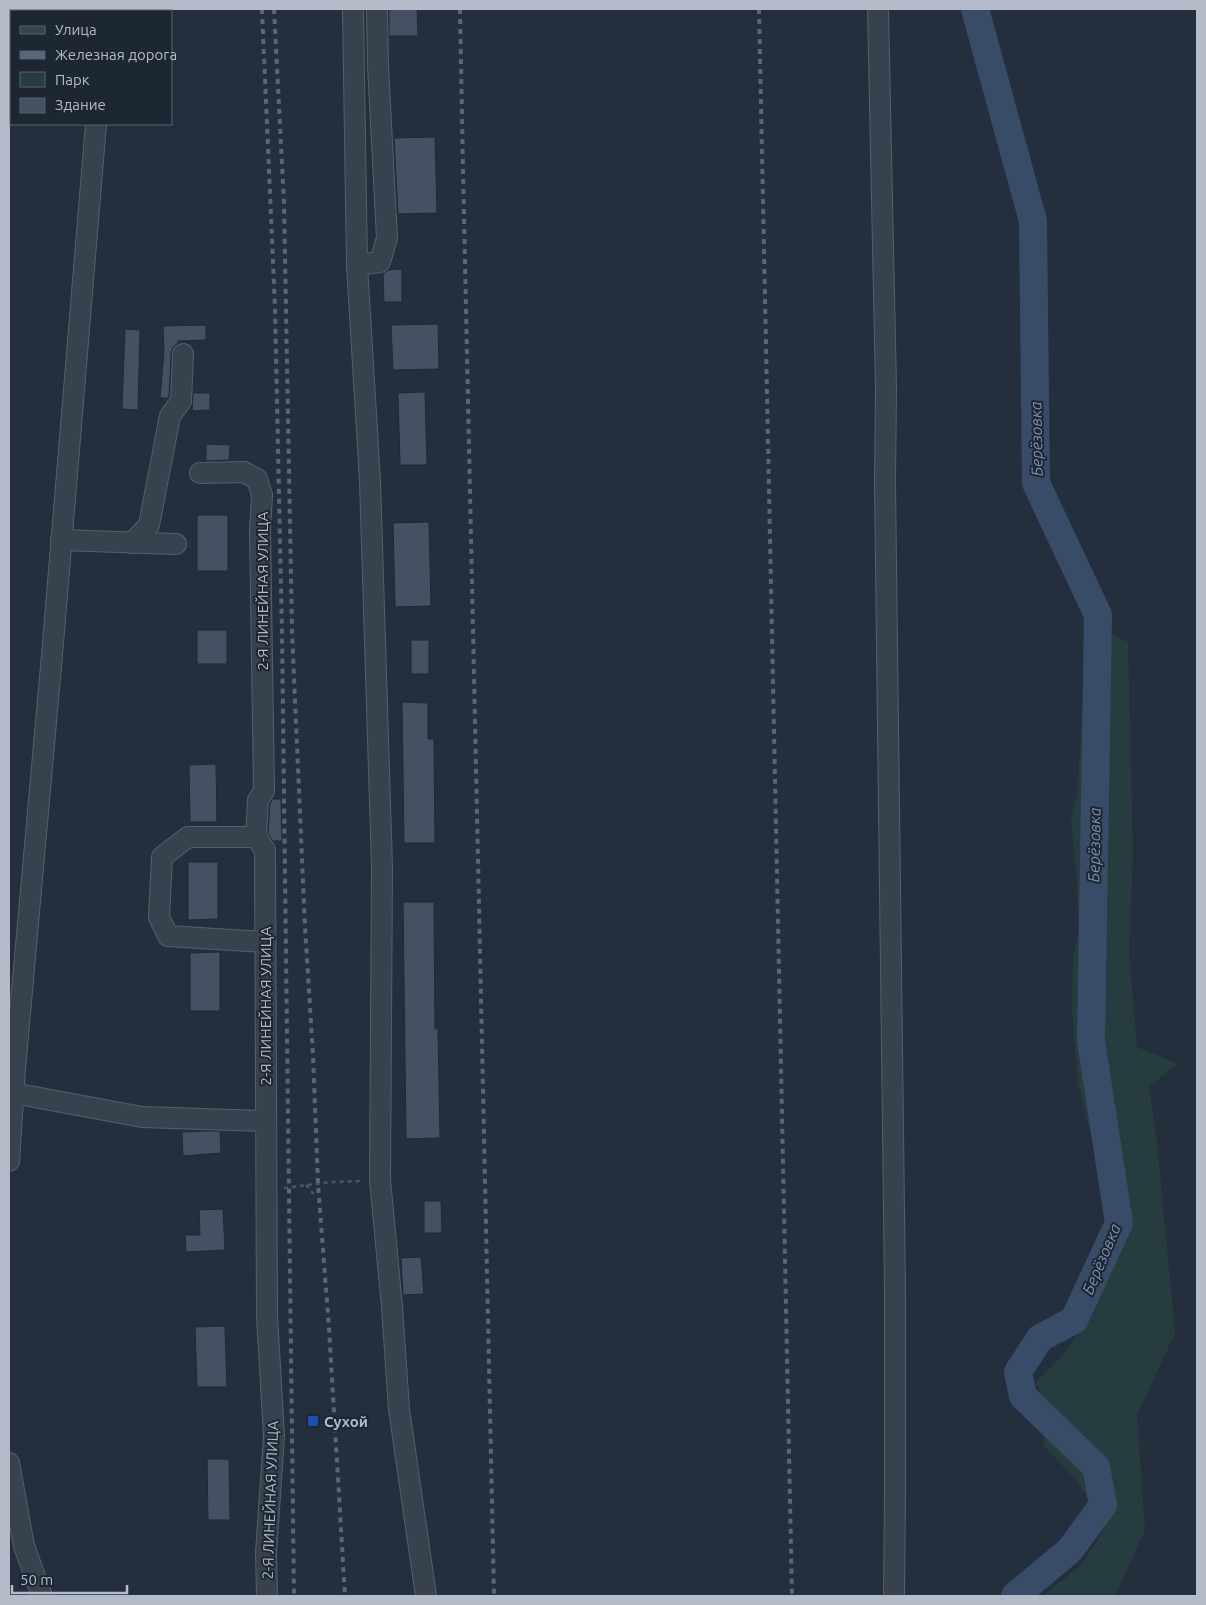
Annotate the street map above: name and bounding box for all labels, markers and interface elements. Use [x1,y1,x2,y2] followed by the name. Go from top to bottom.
[10,10,172,125] legend
[55,21,97,38] text: Улица
[55,46,177,63] text: Железная дорога
[55,71,90,88] text: Парк
[55,96,106,113] text: Здание
[1026,401,1046,477] water label: Берёзовка
[254,511,271,670] street label: 2-Я ЛИНЕЙНАЯ УЛИЦА
[1084,807,1104,883] water label: Берёзовка
[257,926,274,1085] street label: 2-Я ЛИНЕЙНАЯ УЛИЦА
[1078,1221,1124,1297] water label: Берёзовка
[324,1413,368,1430] place label: Сухой
[306,1414,320,1428] marker: Сухой
[259,1420,281,1580] street label: 2-Я ЛИНЕЙНАЯ УЛИЦА
[12,1562,128,1594] scale bar
[20,1571,53,1588] text: 50 m

